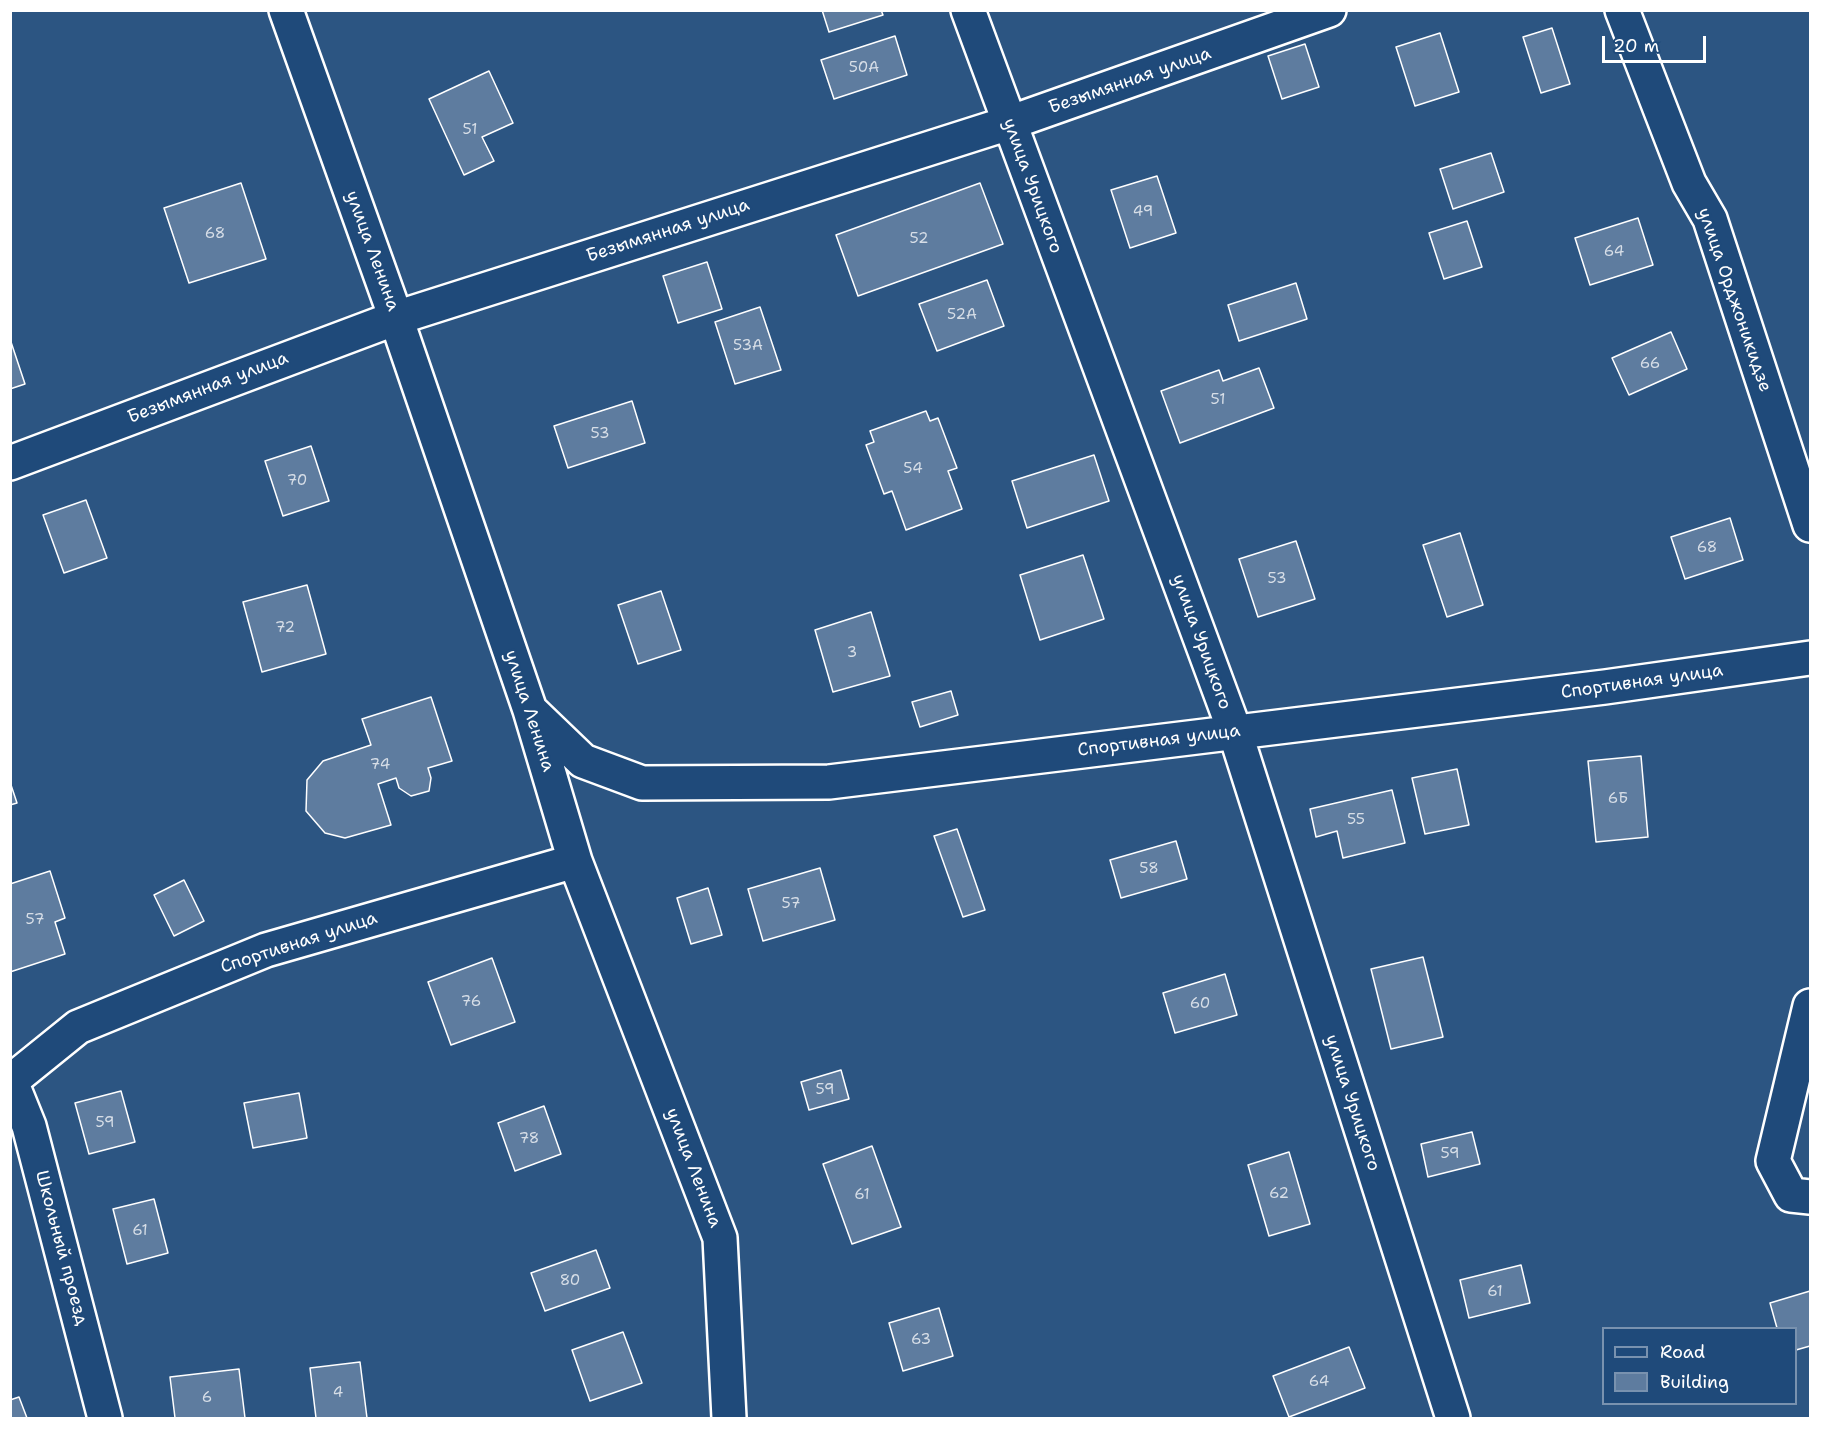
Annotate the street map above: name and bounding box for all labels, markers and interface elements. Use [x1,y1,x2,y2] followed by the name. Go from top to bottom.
[1605,24,1708,62] scale bar
[1613,34,1659,58] text: 20 m
[1046,43,1214,119] street label: Безымянная улица
[849,59,879,77] house number: 50А
[998,115,1066,257] street label: улица Урицкого
[463,121,477,139] house number: 51
[340,188,404,314] street label: улица Ленина
[584,194,752,268] street label: Безымянная улица
[1133,203,1153,221] house number: 49
[1692,205,1776,395] street label: улица Орджоникидзе
[205,225,225,243] house number: 68
[910,230,928,248] house number: 52
[1604,243,1624,261] house number: 64
[947,306,977,324] house number: 52А
[733,337,763,355] house number: 53А
[125,347,291,429] street label: Безымянная улица
[1640,355,1660,373] house number: 66
[1211,391,1225,409] house number: 51
[591,425,609,443] house number: 53
[903,460,923,478] house number: 54
[287,472,307,490] house number: 70
[1697,539,1717,557] house number: 68
[1268,570,1286,588] house number: 53
[1167,571,1235,713] street label: улица Урицкого
[275,619,295,637] house number: 72
[847,644,857,662] house number: 3
[499,648,559,774] street label: улица Ленина
[1559,660,1725,704] street label: Спортивная улица
[1076,720,1242,762] street label: Спортивная улица
[370,756,390,774] house number: 74
[1608,790,1628,808] house number: 6Б
[1347,811,1365,829] house number: 55
[1139,860,1159,878] house number: 58
[782,895,800,913] house number: 57
[218,907,380,979] street label: Спортивная улица
[26,911,44,929] house number: 57
[461,993,481,1011] house number: 76
[1190,995,1210,1013] house number: 60
[1320,1032,1384,1174] street label: улица Урицкого
[816,1081,834,1099] house number: 59
[660,1105,726,1231] street label: улица Ленина
[96,1114,114,1132] house number: 59
[519,1130,539,1148] house number: 78
[1441,1145,1459,1163] house number: 59
[30,1168,92,1328] street label: Школьный проезд
[1269,1185,1289,1203] house number: 62
[854,1186,870,1204] house number: 61
[132,1222,148,1240] house number: 61
[560,1272,580,1290] house number: 80
[1487,1283,1503,1301] house number: 61
[1602,1327,1797,1405] legend
[911,1331,931,1349] house number: 63
[1660,1340,1705,1364] text: Road
[1660,1370,1729,1394] text: Building
[1309,1373,1329,1391] house number: 64
[333,1384,343,1402] house number: 4
[202,1389,212,1407] house number: 6

